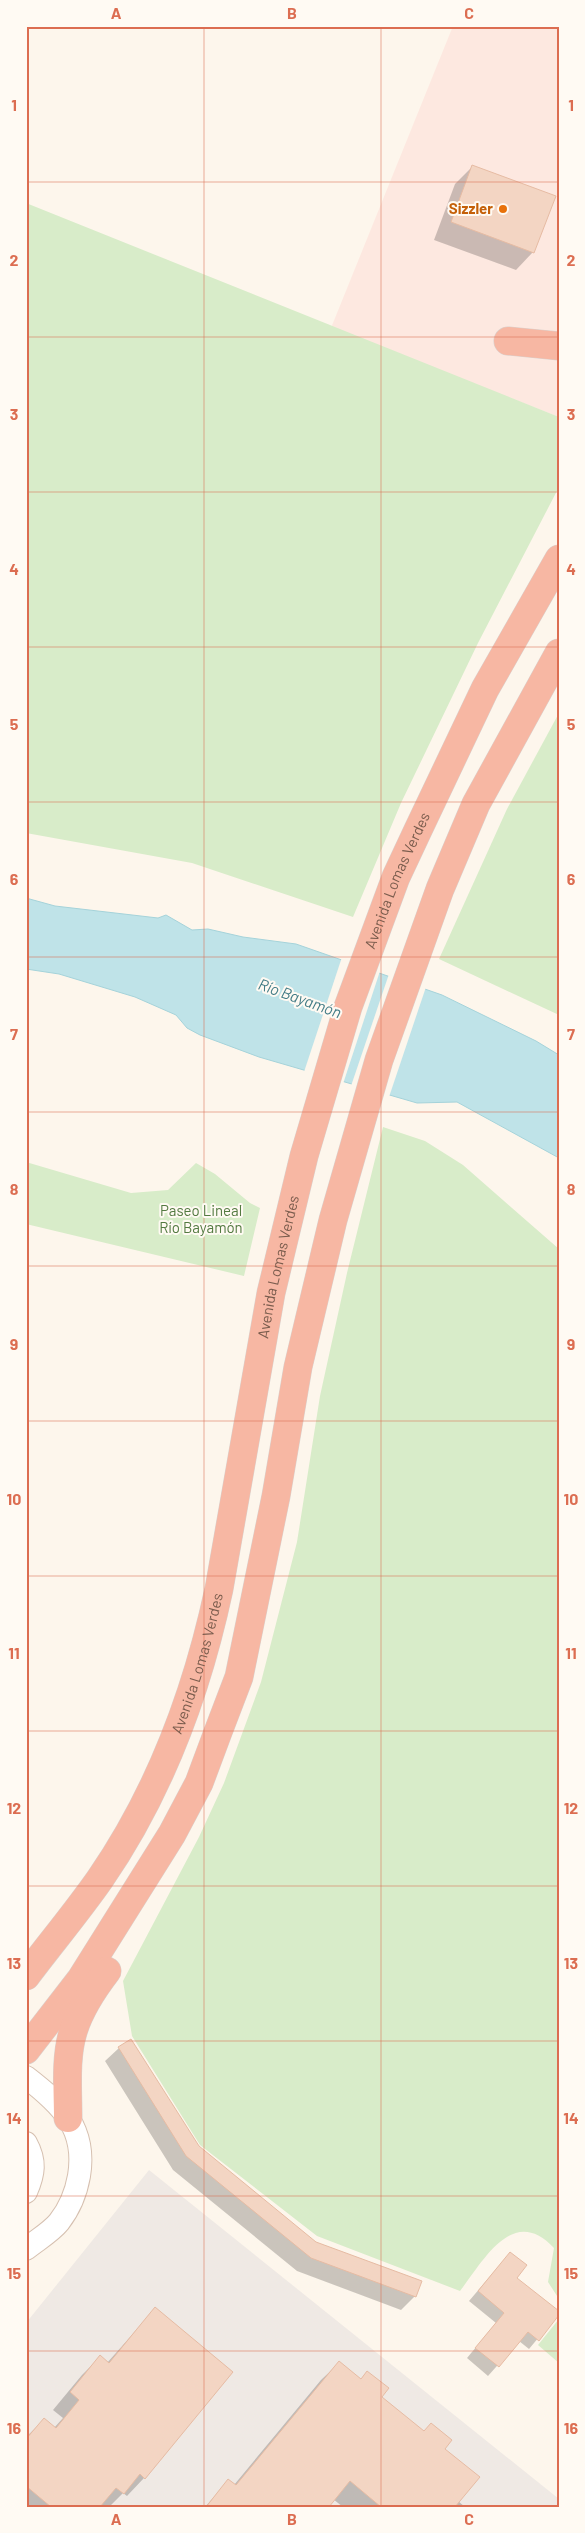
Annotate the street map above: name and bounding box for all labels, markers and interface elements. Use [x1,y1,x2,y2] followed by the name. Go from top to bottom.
[111,3,122,22] text: A
[287,3,297,22] text: B
[464,3,474,22] text: C
[11,95,17,114] text: 1
[568,95,574,114] text: 1
[449,199,493,217] place label: Sizzler
[497,203,509,215] marker: Sizzler
[10,250,19,269] text: 2
[567,250,576,269] text: 2
[10,404,18,423] text: 3
[567,404,575,423] text: 3
[9,559,19,578] text: 4
[566,559,576,578] text: 4
[10,714,19,733] text: 5
[567,714,576,733] text: 5
[360,809,433,951] street label: Avenida Lomas Verdes
[10,869,19,888] text: 6
[567,869,576,888] text: 6
[256,974,344,1021] water label: Río Bayamón
[10,1024,18,1043] text: 7
[567,1024,575,1043] text: 7
[10,1179,19,1198] text: 8
[567,1179,576,1198] text: 8
[253,1193,302,1340] street label: Avenida Lomas Verdes
[159,1201,243,1236] park label: Paseo Lineal Río Bayamón
[10,1334,18,1353] text: 9
[567,1334,575,1353] text: 9
[7,1489,21,1508] text: 10
[564,1489,578,1508] text: 10
[167,1591,226,1736] street label: Avenida Lomas Verdes
[8,1643,20,1662] text: 11
[565,1643,577,1662] text: 11
[7,1798,21,1817] text: 12
[564,1798,578,1817] text: 12
[7,1953,21,1972] text: 13
[564,1953,578,1972] text: 13
[6,2108,22,2127] text: 14
[563,2108,579,2127] text: 14
[7,2263,22,2282] text: 15
[564,2263,579,2282] text: 15
[7,2418,22,2437] text: 16
[564,2418,579,2437] text: 16
[111,2509,122,2528] text: A
[287,2509,297,2528] text: B
[464,2509,474,2528] text: C

